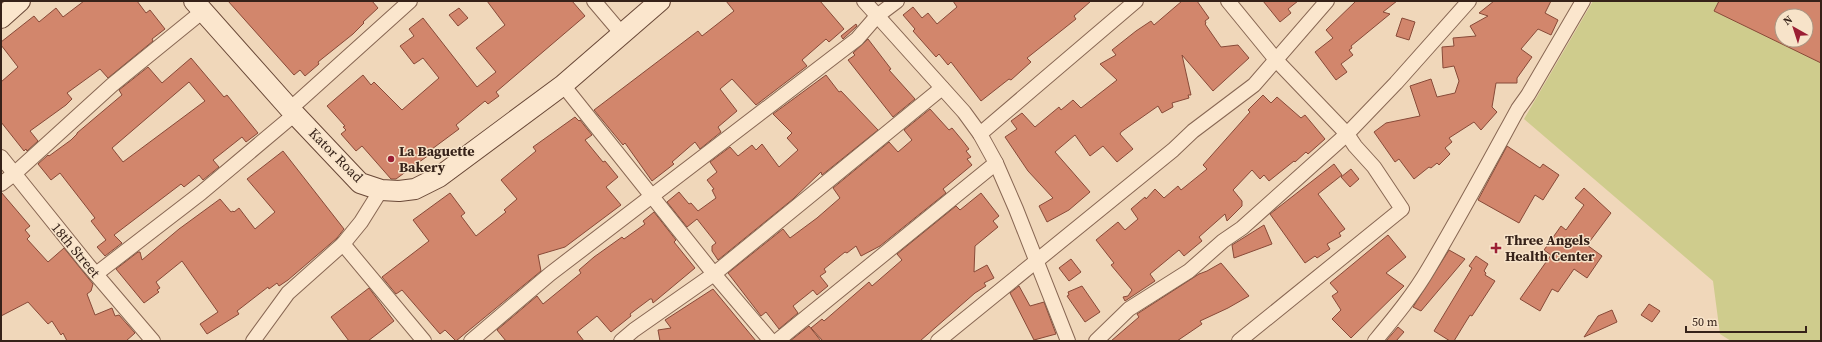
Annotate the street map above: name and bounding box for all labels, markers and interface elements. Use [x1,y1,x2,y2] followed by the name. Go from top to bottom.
[1774,8,1814,48] north arrow
[1780,12,1796,29] text: N
[304,123,368,187] street label: Kator Road
[399,141,475,177] place label: La Baguette Bakery
[386,154,396,164] marker: La Baguette Bakery
[47,218,105,282] street label: 18th Street
[1505,230,1595,266] place label: Three Angels Health Center
[1490,242,1502,254] marker: Three Angels Health Center
[1686,308,1806,334] scale bar
[1692,314,1718,330] text: 50 m

